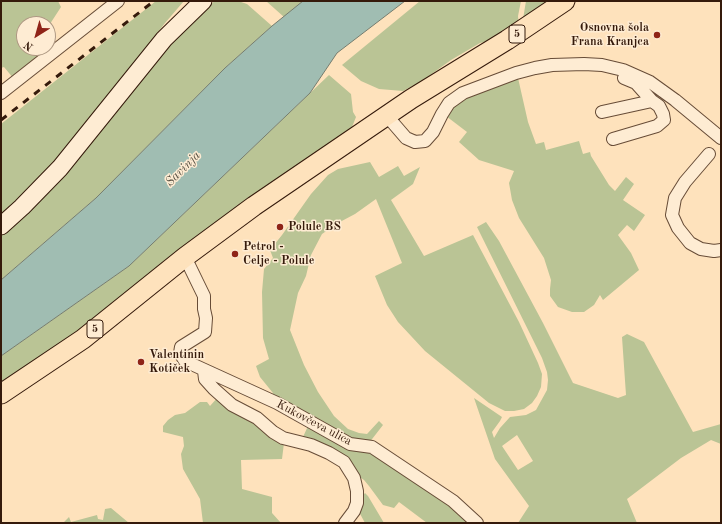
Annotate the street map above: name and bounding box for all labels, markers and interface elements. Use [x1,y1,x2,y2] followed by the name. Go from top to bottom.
[16,16,56,56] north arrow
[571,21,649,49] place label: Osnovna šola Frana Kranjca
[509,25,525,43] road number: 5
[652,30,662,40] marker: Osnovna šola Frana Kranjca
[22,38,36,52] text: N
[162,148,204,190] water label: Savinja
[288,220,341,234] place label: Polule BS
[275,222,285,232] marker: Polule BS
[243,240,314,268] place label: Petrol - Celje - Polule
[230,249,240,259] marker: Petrol - Celje - Polule
[87,320,103,338] road number: 5
[149,348,204,376] place label: Valentinin Kotiček
[136,357,146,367] marker: Valentinin Kotiček
[274,397,354,449] street label: Kukovčeva ulica

